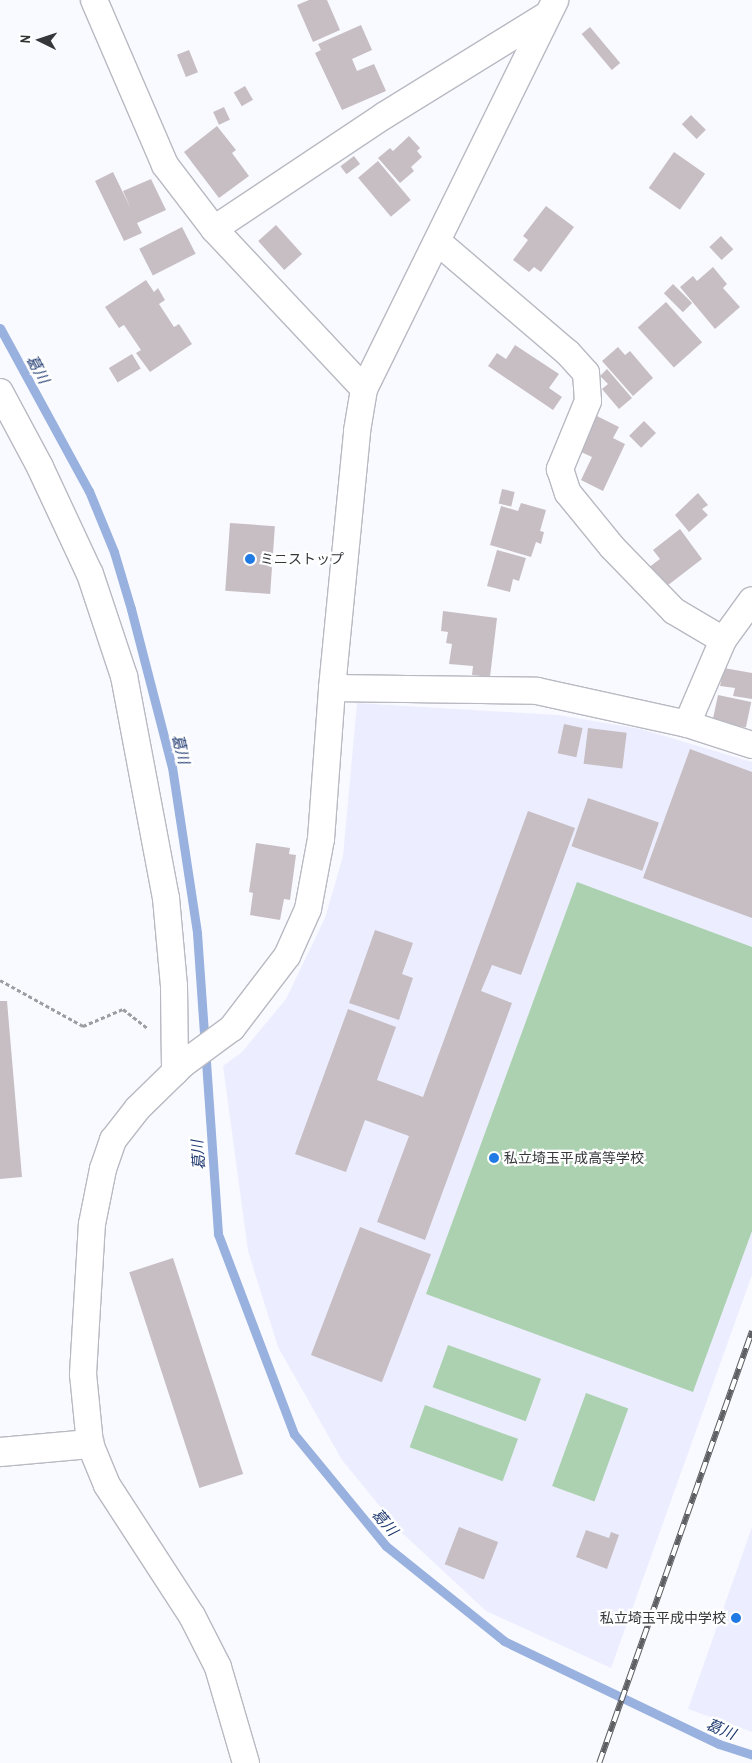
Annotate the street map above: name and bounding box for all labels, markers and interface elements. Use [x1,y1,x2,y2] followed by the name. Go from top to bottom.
[15,15,65,65] north arrow
[16,34,34,44] text: N
[23,352,53,386] water label: 葛川
[260,551,344,567] place label: ミニストップ
[244,553,256,565] marker: ミニストップ
[169,732,193,766] water label: 葛川
[188,1139,208,1171] water label: 葛川
[504,1150,644,1166] place label: 私立埼玉平成高等学校
[488,1152,500,1164] marker: 私立埼玉平成高等学校
[368,1505,402,1539] water label: 葛川
[600,1610,726,1626] place label: 私立埼玉平成中学校
[730,1612,742,1624] marker: 私立埼玉平成中学校
[704,1715,738,1743] water label: 葛川

